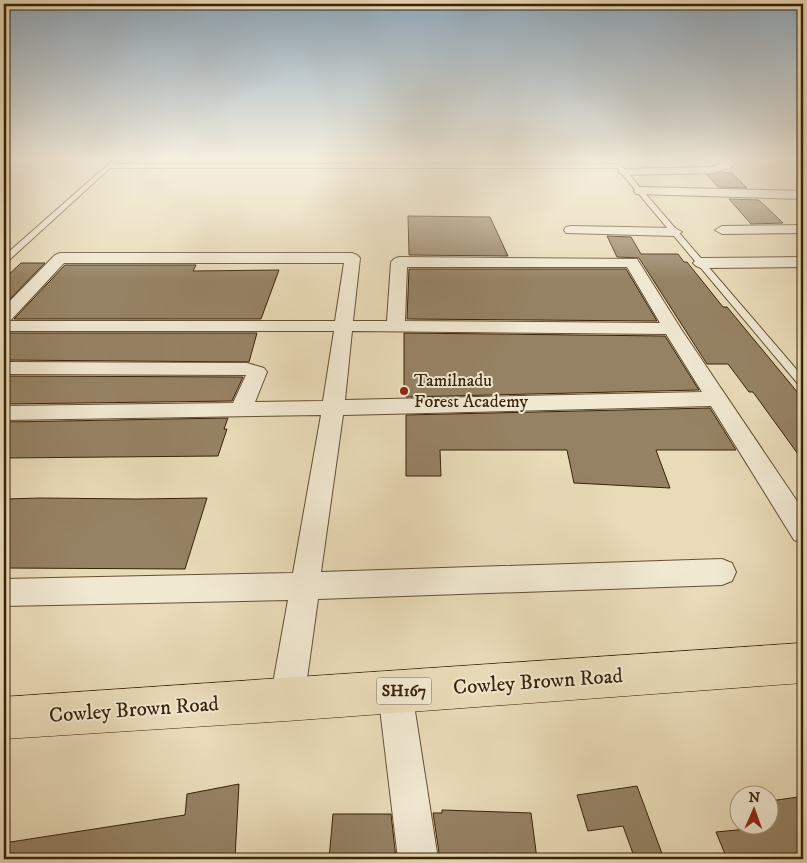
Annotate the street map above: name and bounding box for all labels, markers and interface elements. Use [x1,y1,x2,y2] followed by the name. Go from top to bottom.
[414,370,529,413] place label: Tamilnadu Forest Academy
[398,385,410,397] marker: Tamilnadu Forest Academy
[452,663,624,701] street label: Cowley Brown Road
[376,678,432,704] road number: SH167
[48,691,220,729] street label: Cowley Brown Road
[730,786,780,836] north arrow
[748,789,761,807] text: N

